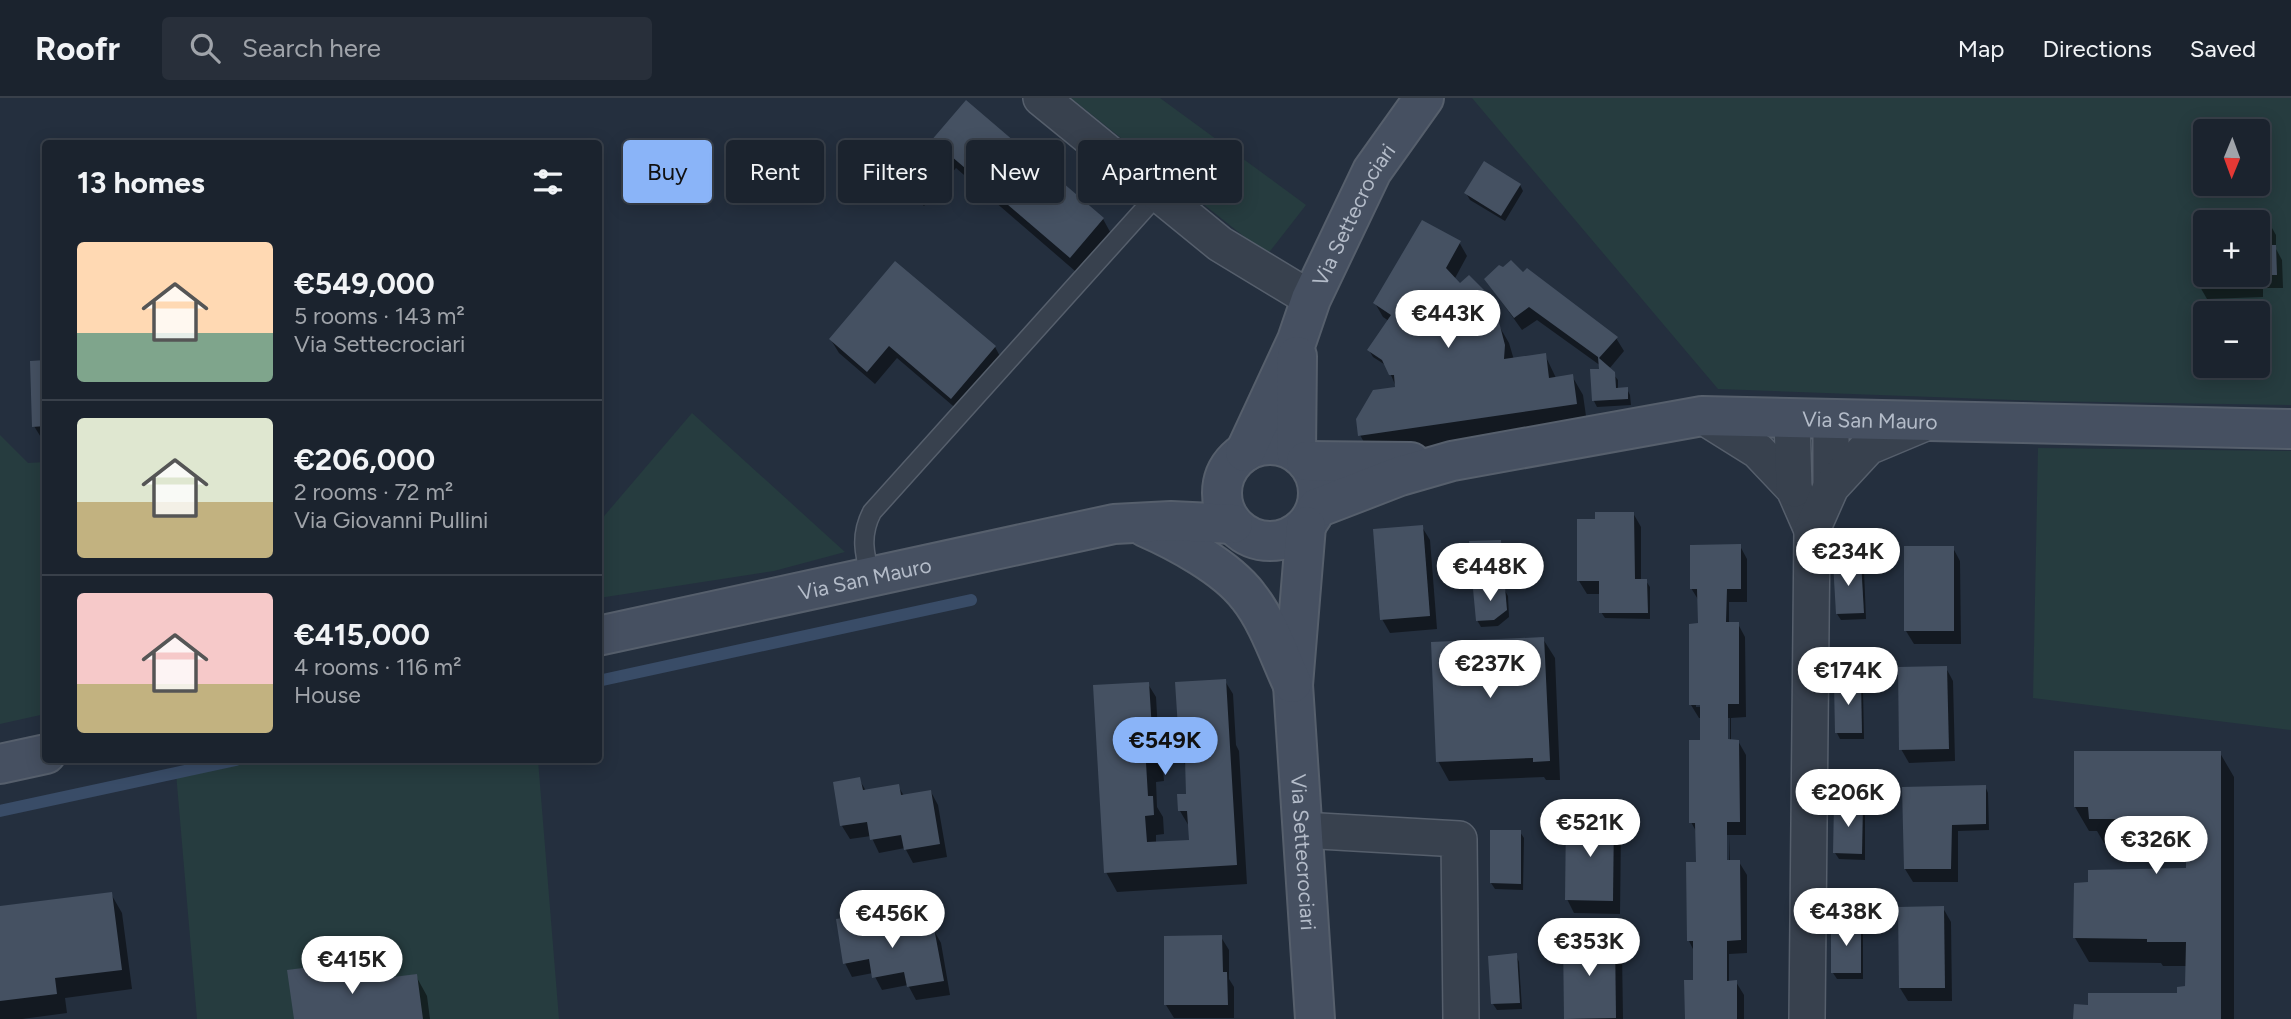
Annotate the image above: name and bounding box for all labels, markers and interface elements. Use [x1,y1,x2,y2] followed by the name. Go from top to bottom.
[162,17,652,80] search box
[35,29,120,68] text: Roofr
[186,29,224,67] icon: search
[242,32,381,64] text: Search here
[1958,34,2004,63] text: Map
[2042,34,2152,63] text: Directions
[2190,34,2256,63] text: Saved
[2193,119,2270,196] north arrow
[2193,119,2270,378] map controls
[1307,139,1400,290] street label: Via Settecrociari
[623,140,712,203] chip: Buy
[726,140,824,203] chip: Rent
[838,140,952,203] chip: Filters
[966,140,1064,203] chip: New
[1078,140,1242,203] chip: Apartment
[529,163,567,201] icon: filters
[77,164,205,201] text: 13 homes
[2193,210,2270,287] button: +
[294,265,435,302] text: €549,000
[133,270,217,354] icon: home
[1399,290,1497,350] pin: €443K
[1411,299,1485,327] text: €443K
[2193,301,2270,378] button: −
[294,302,465,330] text: 5 rooms · 143 m²
[294,330,465,358] text: Via Settecrociari
[1802,406,1938,434] street label: Via San Mauro
[294,441,435,478] text: €206,000
[133,446,217,530] icon: home
[294,478,453,506] text: 2 rooms · 72 m²
[294,506,488,534] text: Via Giovanni Pullini
[1799,528,1897,588] pin: €234K
[1812,537,1884,565] text: €234K
[1441,544,1539,603] pin: €448K
[796,552,934,605] street label: Via San Mauro
[1453,552,1527,580] text: €448K
[294,616,430,653] text: €415,000
[133,621,217,705] icon: home
[1441,640,1539,700] pin: €237K
[1799,648,1897,707] pin: €174K
[1455,649,1525,677] text: €237K
[294,653,462,681] text: 4 rooms · 116 m²
[1814,656,1882,684] text: €174K
[294,681,361,709] text: House
[1116,718,1214,777] pin: €549K
[1129,726,1201,754] text: €549K
[1799,770,1897,829] pin: €206K
[1286,773,1322,931] street label: Via Settecrociari
[1812,778,1884,806] text: €206K
[1541,800,1639,859] pin: €521K
[1556,808,1624,836] text: €521K
[2107,816,2205,876] pin: €326K
[2121,825,2191,853] text: €326K
[1797,888,1895,948] pin: €438K
[843,890,941,950] pin: €456K
[1810,897,1882,925] text: €438K
[856,899,928,927] text: €456K
[1540,918,1638,978] pin: €353K
[1554,927,1624,955] text: €353K
[303,936,401,996] pin: €415K
[318,945,386,973] text: €415K

